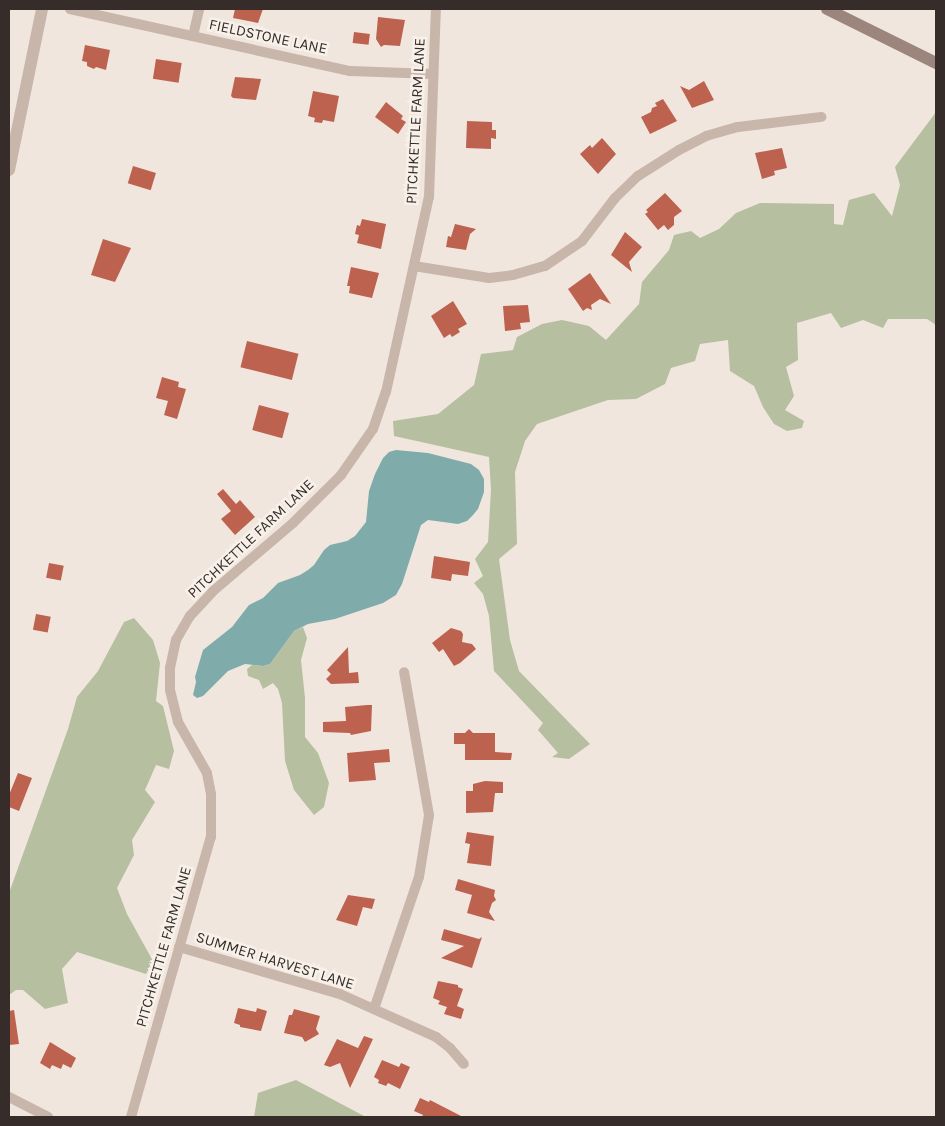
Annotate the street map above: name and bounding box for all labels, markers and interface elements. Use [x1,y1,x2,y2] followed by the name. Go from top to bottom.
[207,16,329,58] street label: FIELDSTONE LANE
[403,38,429,204] street label: PITCHKETTLE FARM LANE
[184,476,318,602] street label: PITCHKETTLE FARM LANE
[132,865,196,1029] street label: PITCHKETTLE FARM LANE
[194,928,356,994] street label: SUMMER HARVEST LANE

